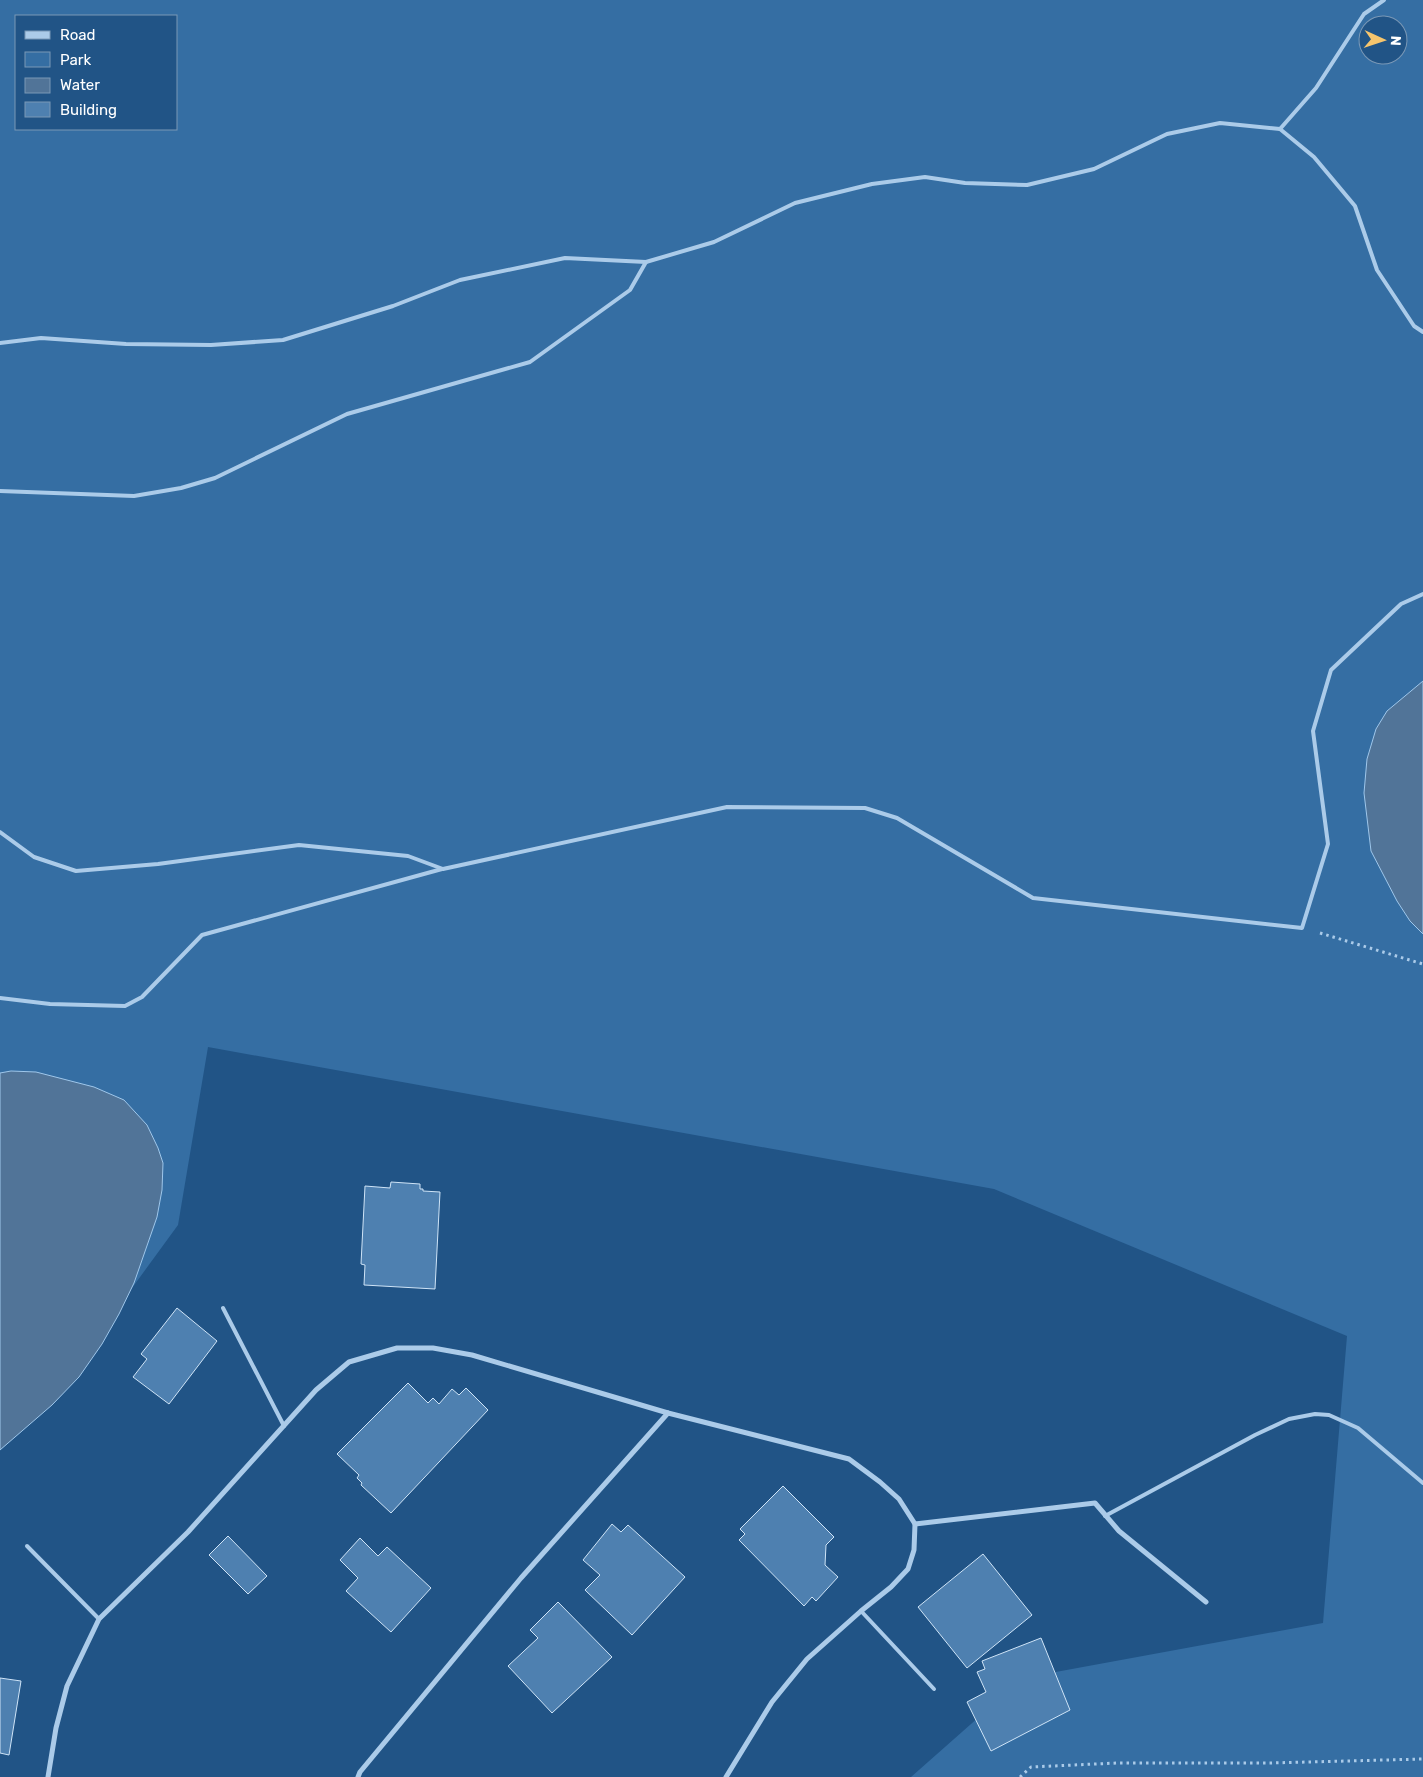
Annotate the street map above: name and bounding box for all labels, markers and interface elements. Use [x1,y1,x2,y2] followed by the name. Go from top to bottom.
[15,15,178,130] legend
[1358,15,1408,65] north arrow
[60,26,96,44] text: Road
[1387,35,1404,46] text: N
[60,51,91,69] text: Park
[60,76,100,94] text: Water
[60,101,117,119] text: Building

